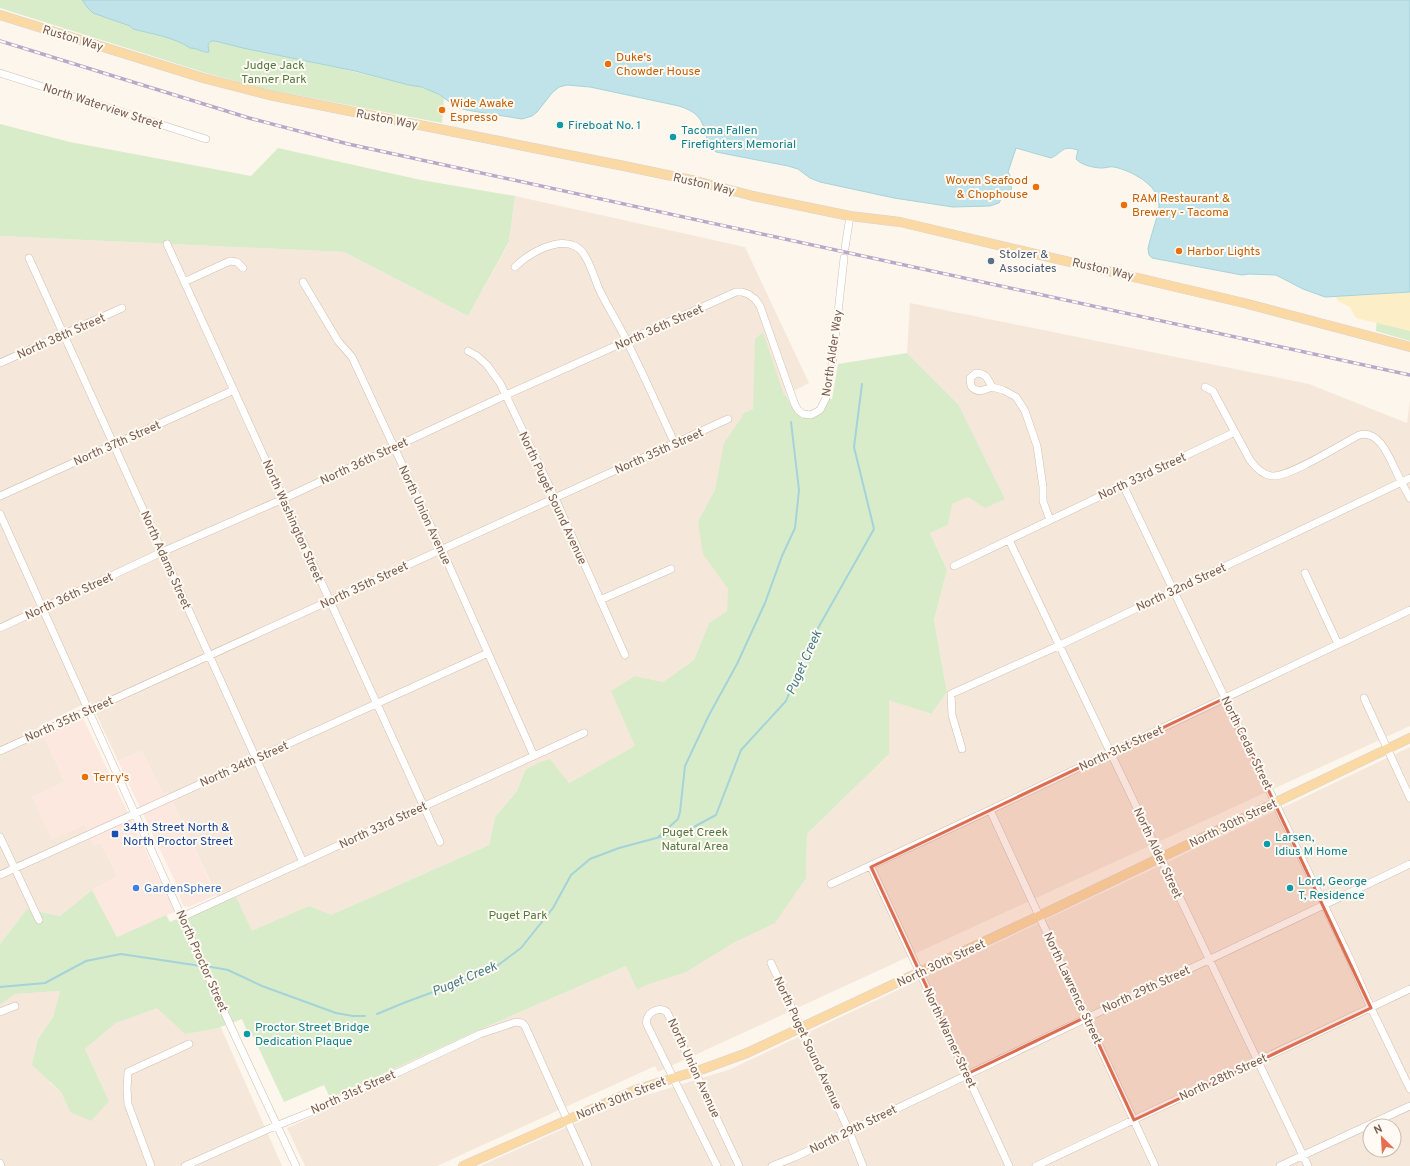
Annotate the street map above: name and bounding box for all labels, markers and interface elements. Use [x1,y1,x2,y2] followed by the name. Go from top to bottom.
[40,22,105,56] street label: Ruston Way
[616,50,700,80] place label: Duke's Chowder House
[241,58,307,88] park label: Judge Jack Tanner Park
[603,59,613,69] marker: Duke's Chowder House
[41,80,165,134] street label: North Waterview Street
[450,96,514,126] place label: Wide Awake Espresso
[437,105,447,115] marker: Wide Awake Espresso
[354,106,419,134] street label: Ruston Way
[568,118,641,134] place label: Fireboat No. 1
[555,120,565,130] marker: Fireboat No. 1
[681,123,796,153] place label: Tacoma Fallen Firefighters Memorial
[668,132,678,142] marker: Tacoma Fallen Firefighters Memorial
[671,170,736,200] street label: Ruston Way
[945,173,1028,203] place label: Woven Seafood & Chophouse
[1031,182,1041,192] marker: Woven Seafood & Chophouse
[1132,191,1230,221] place label: RAM Restaurant & Brewery - Tacoma
[1119,200,1129,210] marker: RAM Restaurant & Brewery - Tacoma
[1187,244,1260,260] place label: Harbor Lights
[1174,246,1184,256] marker: Harbor Lights
[999,247,1057,277] place label: Stolzer & Associates
[1070,255,1135,285] street label: Ruston Way
[986,256,996,266] marker: Stolzer & Associates
[613,301,706,355] street label: North 36th Street
[819,309,847,398] street label: North Alder Way
[15,310,108,364] street label: North 38th Street
[71,418,164,470] street label: North 37th Street
[613,425,706,479] street label: North 35th Street
[514,429,590,568] street label: North Puget Sound Avenue
[318,435,411,489] street label: North 36th Street
[1096,450,1189,504] street label: North 33rd Street
[258,458,326,585] street label: North Washington Street
[394,463,454,568] street label: North Union Avenue
[136,509,194,612] street label: North Adams Street
[318,558,411,613] street label: North 35th Street
[1134,560,1229,616] street label: North 32nd Street
[23,570,116,624] street label: North 36th Street
[784,628,826,697] water label: Puget Creek
[23,693,116,747] street label: North 35th Street
[1217,694,1276,793] street label: North Cedar Street
[1077,722,1166,775] street label: North 31st Street
[198,738,291,792] street label: North 34th Street
[93,770,129,786] place label: Terry's
[80,772,90,782] marker: Terry's
[1187,796,1280,852] street label: North 30th Street
[337,799,430,853] street label: North 33rd Street
[1129,805,1185,901] street label: North Alder Street
[123,820,233,850] place label: 34th Street North & North Proctor Street
[662,825,728,855] park label: Puget Creek Natural Area
[110,829,120,839] marker: 34th Street North & North Proctor Street
[1275,830,1348,860] place label: Larsen, Idius M Home
[1262,839,1272,849] marker: Larsen, Idius M Home
[1298,874,1367,904] place label: Lord, George T, Residence
[144,881,221,897] place label: GardenSphere
[131,883,141,893] marker: GardenSphere
[1285,883,1295,893] marker: Lord, George T, Residence
[171,908,231,1015] street label: North Proctor Street
[488,908,548,924] park label: Puget Park
[1039,930,1105,1047] street label: North Lawrence Street
[895,936,988,991] street label: North 30th Street
[430,959,500,1001] water label: Puget Creek
[1100,963,1193,1017] street label: North 29th Street
[769,974,845,1113] street label: North Puget Sound Avenue
[919,986,979,1091] street label: North Warner Street
[663,1016,723,1121] street label: North Union Avenue
[255,1020,370,1050] place label: Proctor Street Bridge Dedication Plaque
[242,1029,252,1039] marker: Proctor Street Bridge Dedication Plaque
[1177,1051,1270,1105] street label: North 28th Street
[308,1067,398,1119] street label: North 31st Street
[574,1074,669,1124] street label: North 30th Street
[807,1102,900,1158] street label: North 29th Street
[1362,1118,1402,1158] north arrow
[1372,1122,1385,1138] text: N

